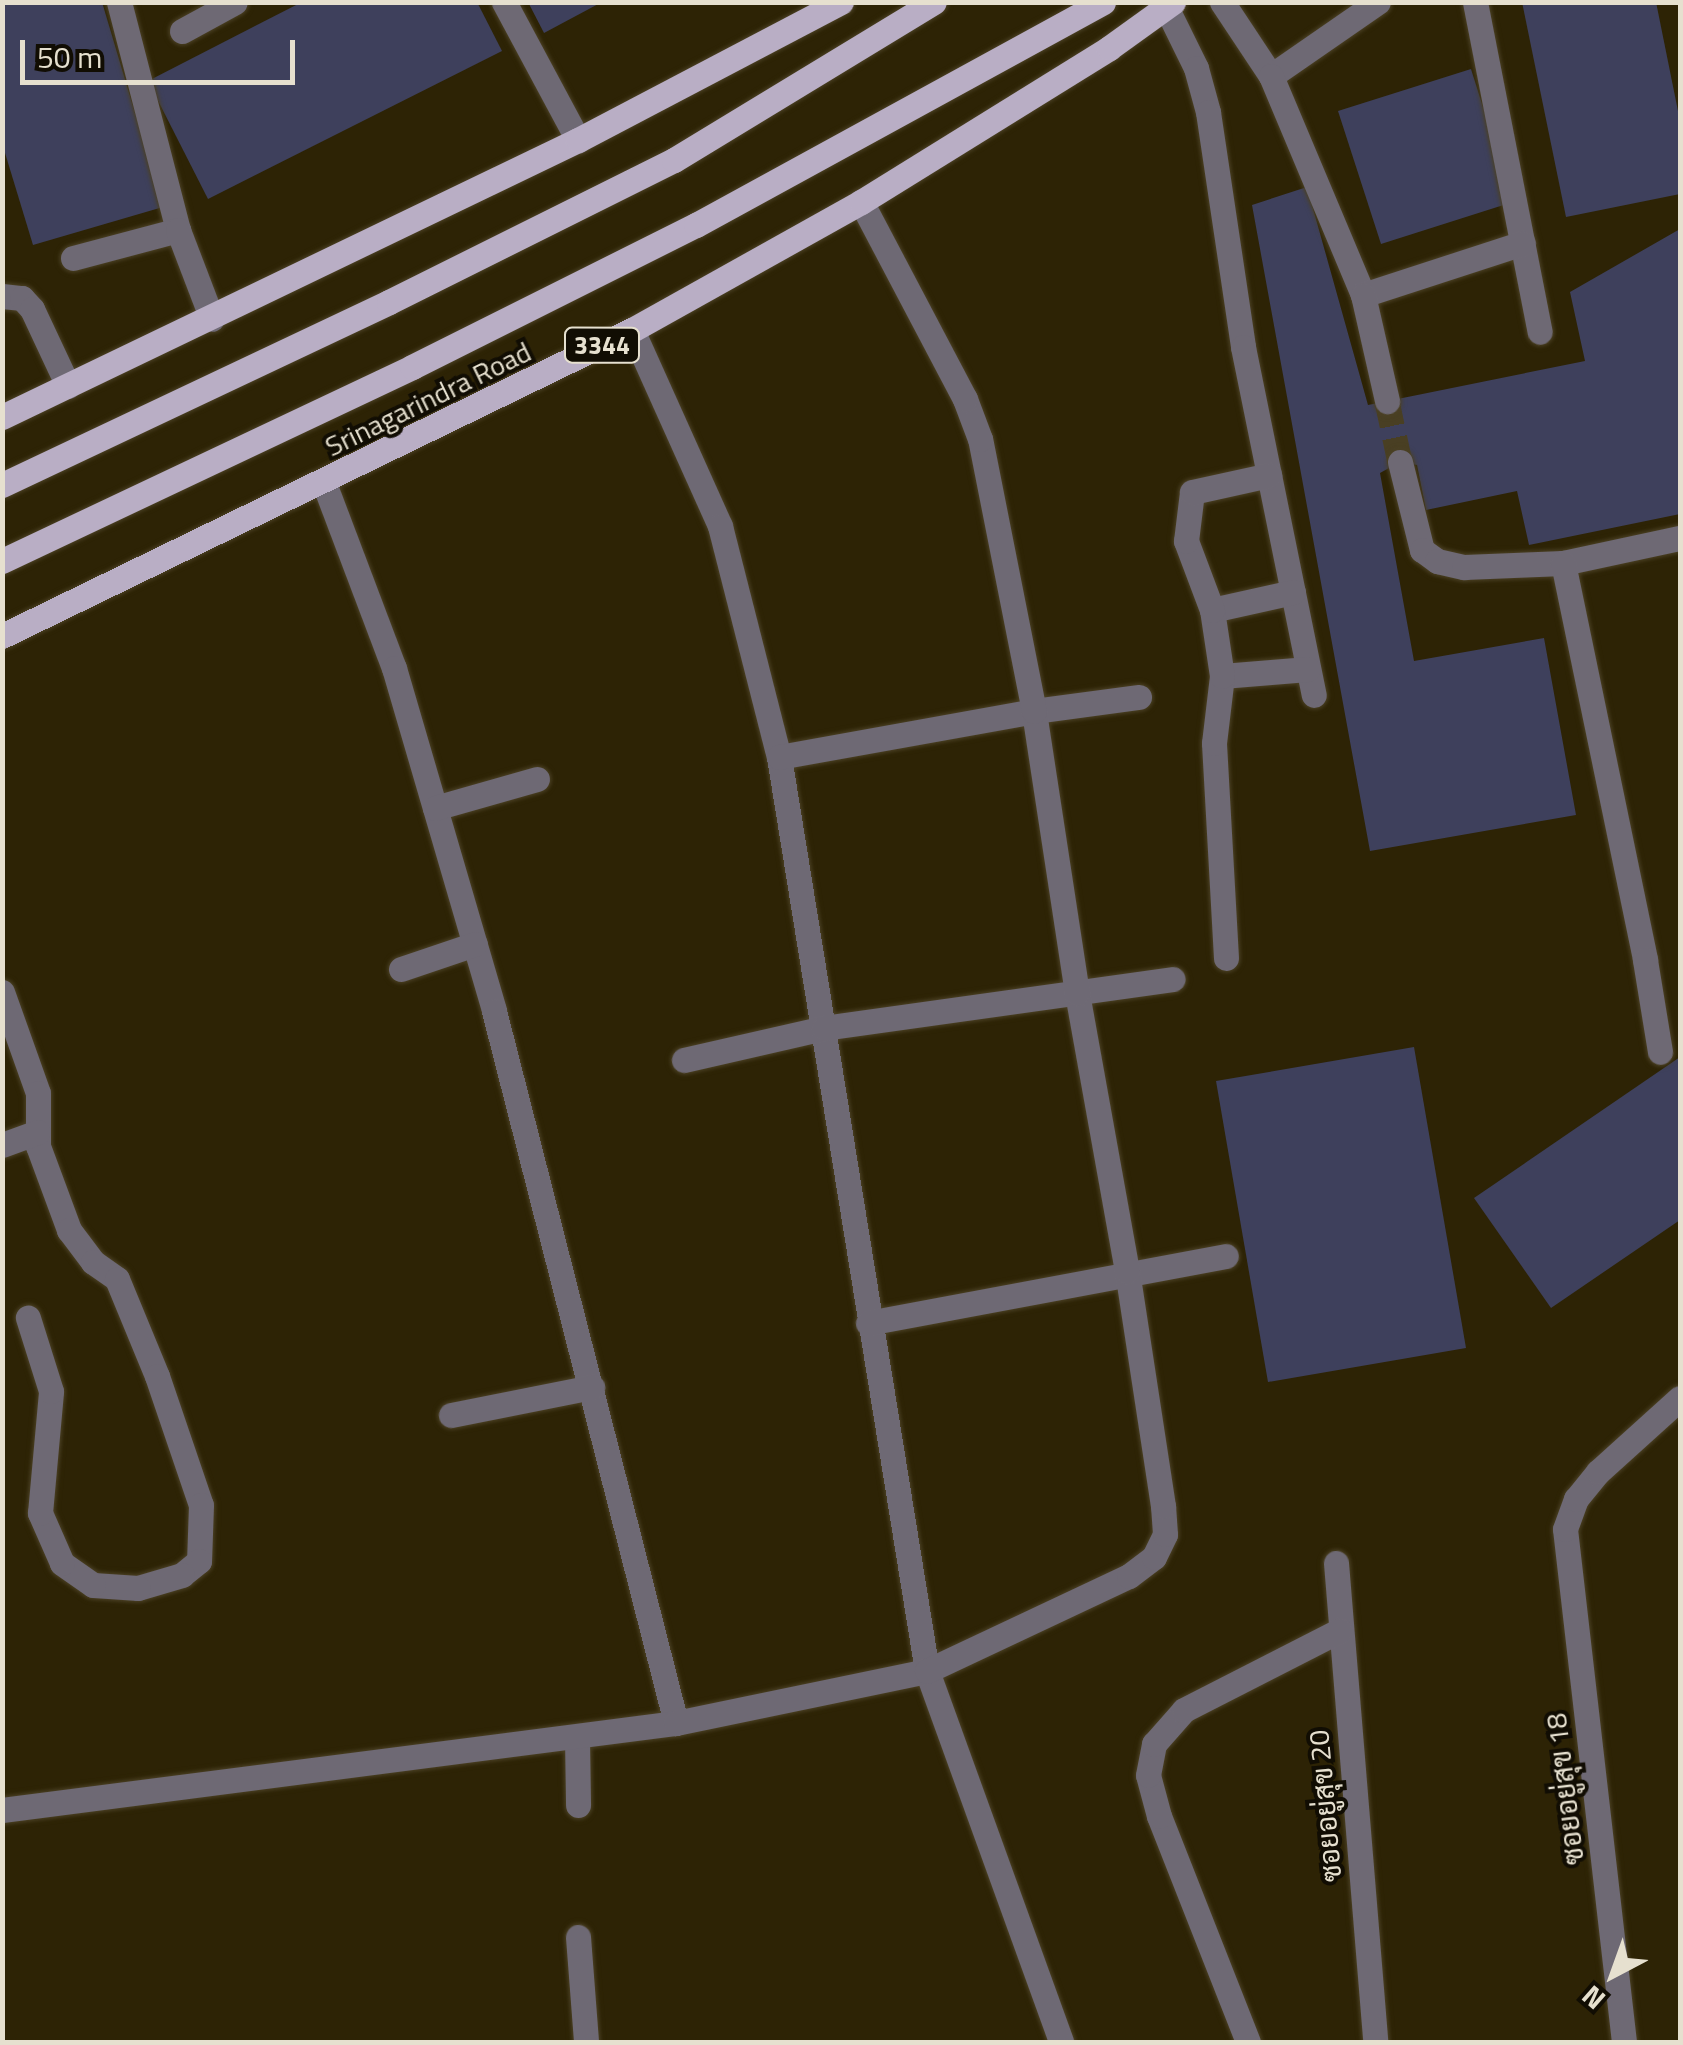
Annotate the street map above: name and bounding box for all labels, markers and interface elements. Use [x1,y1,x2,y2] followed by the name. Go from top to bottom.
[25,20,300,82] scale bar
[37,34,102,80] text: 50 m
[562,325,642,365] road number: 3344
[320,335,536,463] street label: Srinagarindra Road
[1539,1711,1591,1867] street label: ซอยอยู่สุข 18
[1302,1729,1348,1883] street label: ซอยอยู่สุข 20
[1563,1925,1663,2025] north arrow
[1572,1975,1614,2021] text: N

